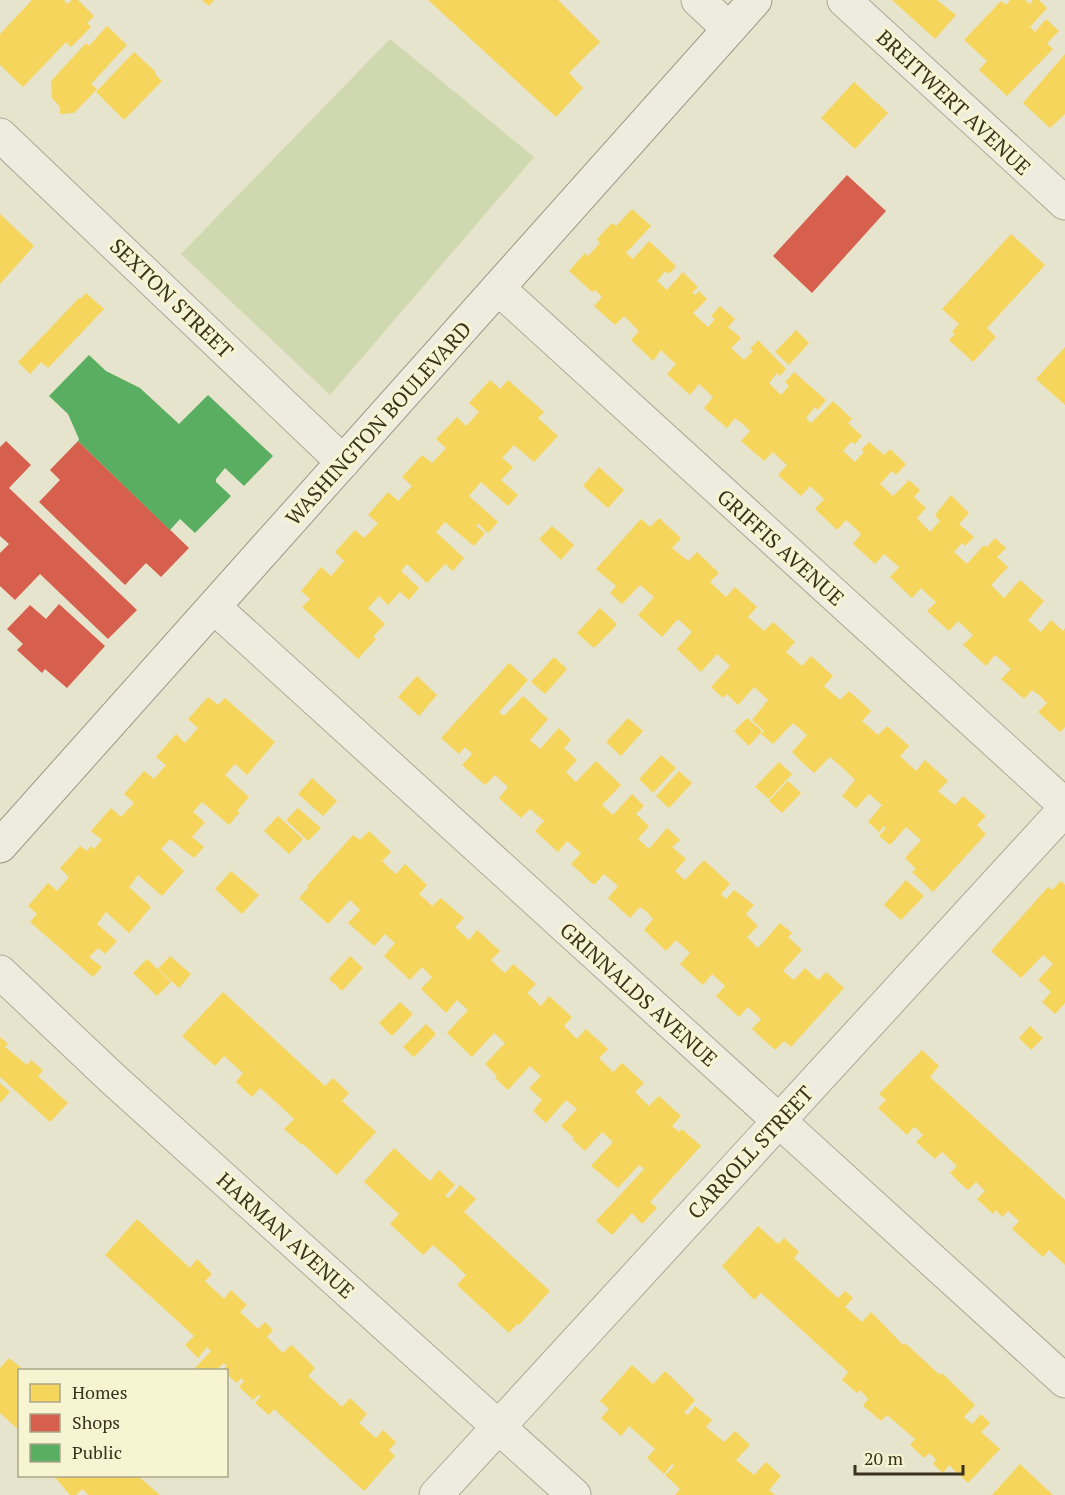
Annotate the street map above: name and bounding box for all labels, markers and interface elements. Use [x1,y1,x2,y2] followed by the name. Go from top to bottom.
[871,23,1037,181] street label: BREITWERT AVENUE
[104,232,240,364] street label: SEXTON STREET
[279,315,477,531] street label: WASHINGTON BOULEVARD
[711,482,851,612] street label: GRIFFIS AVENUE
[554,916,724,1072] street label: GRINNALDS AVENUE
[681,1079,819,1225] street label: CARROLL STREET
[211,1166,361,1304] street label: HARMAN AVENUE
[18,1369,228,1477] legend
[72,1380,127,1404] text: Homes
[72,1410,120,1434] text: Shops
[855,1438,963,1476] scale bar
[72,1440,122,1464] text: Public
[864,1446,904,1470] text: 20 m

